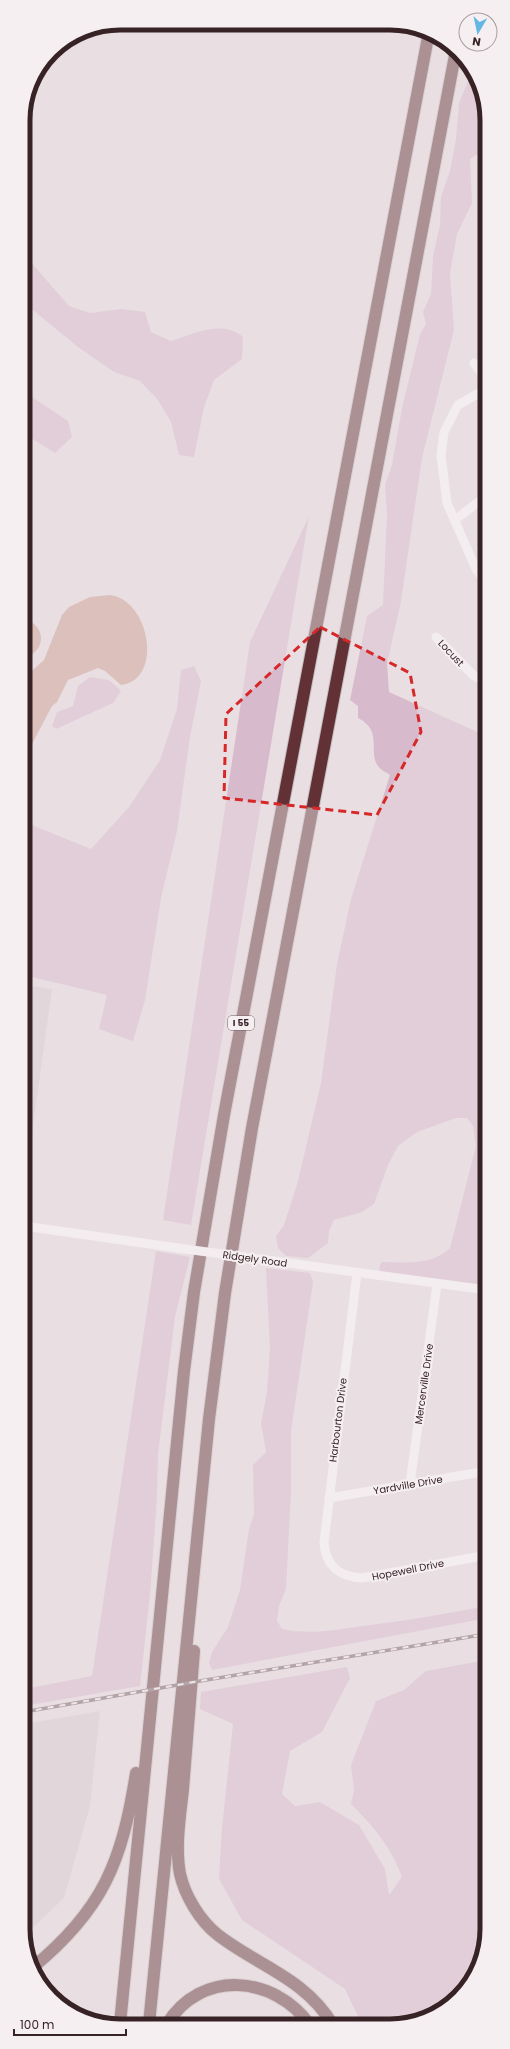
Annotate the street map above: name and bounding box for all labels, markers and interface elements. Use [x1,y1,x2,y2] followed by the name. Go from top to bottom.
[458,12,498,52] north arrow
[471,33,482,50] text: N
[435,636,468,670] street label: Locust
[228,1016,254,1030] road number: I 55
[222,1247,288,1271] street label: Ridgely Road
[411,1343,437,1425] street label: Mercerville Drive
[325,1377,351,1463] street label: Harbourton Drive
[372,1472,444,1498] street label: Yardville Drive
[371,1556,445,1584] street label: Hopewell Drive
[14,2011,126,2037] scale bar
[20,2016,54,2033] text: 100 m

